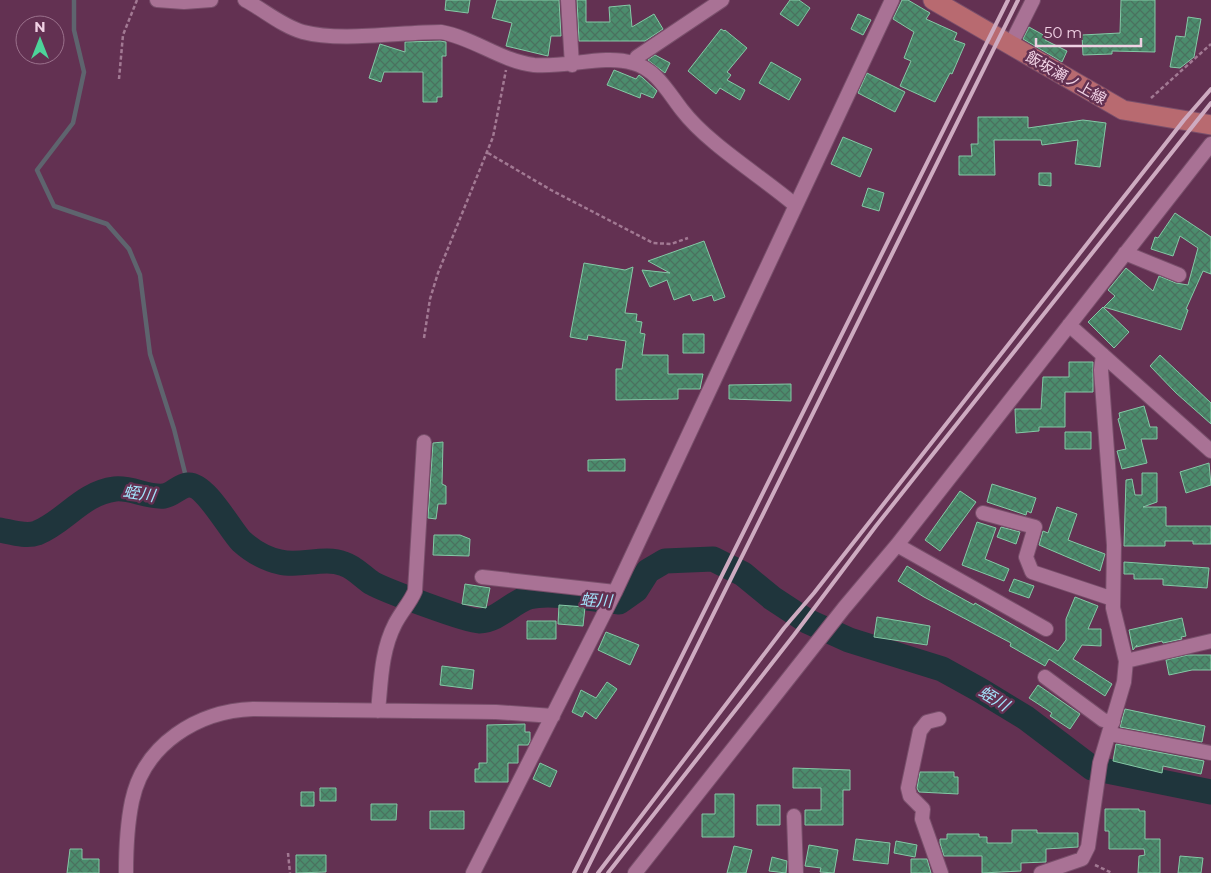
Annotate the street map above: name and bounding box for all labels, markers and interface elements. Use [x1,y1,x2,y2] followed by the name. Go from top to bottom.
[15,15,65,65] north arrow
[1036,15,1141,47] scale bar
[34,18,46,36] text: N
[1044,23,1082,42] text: 50 m
[1023,47,1110,108] street label: 飯坂瀬ノ上線
[122,482,158,505] water label: 蛭川
[579,590,614,611] water label: 蛭川
[975,682,1014,716] water label: 蛭川

